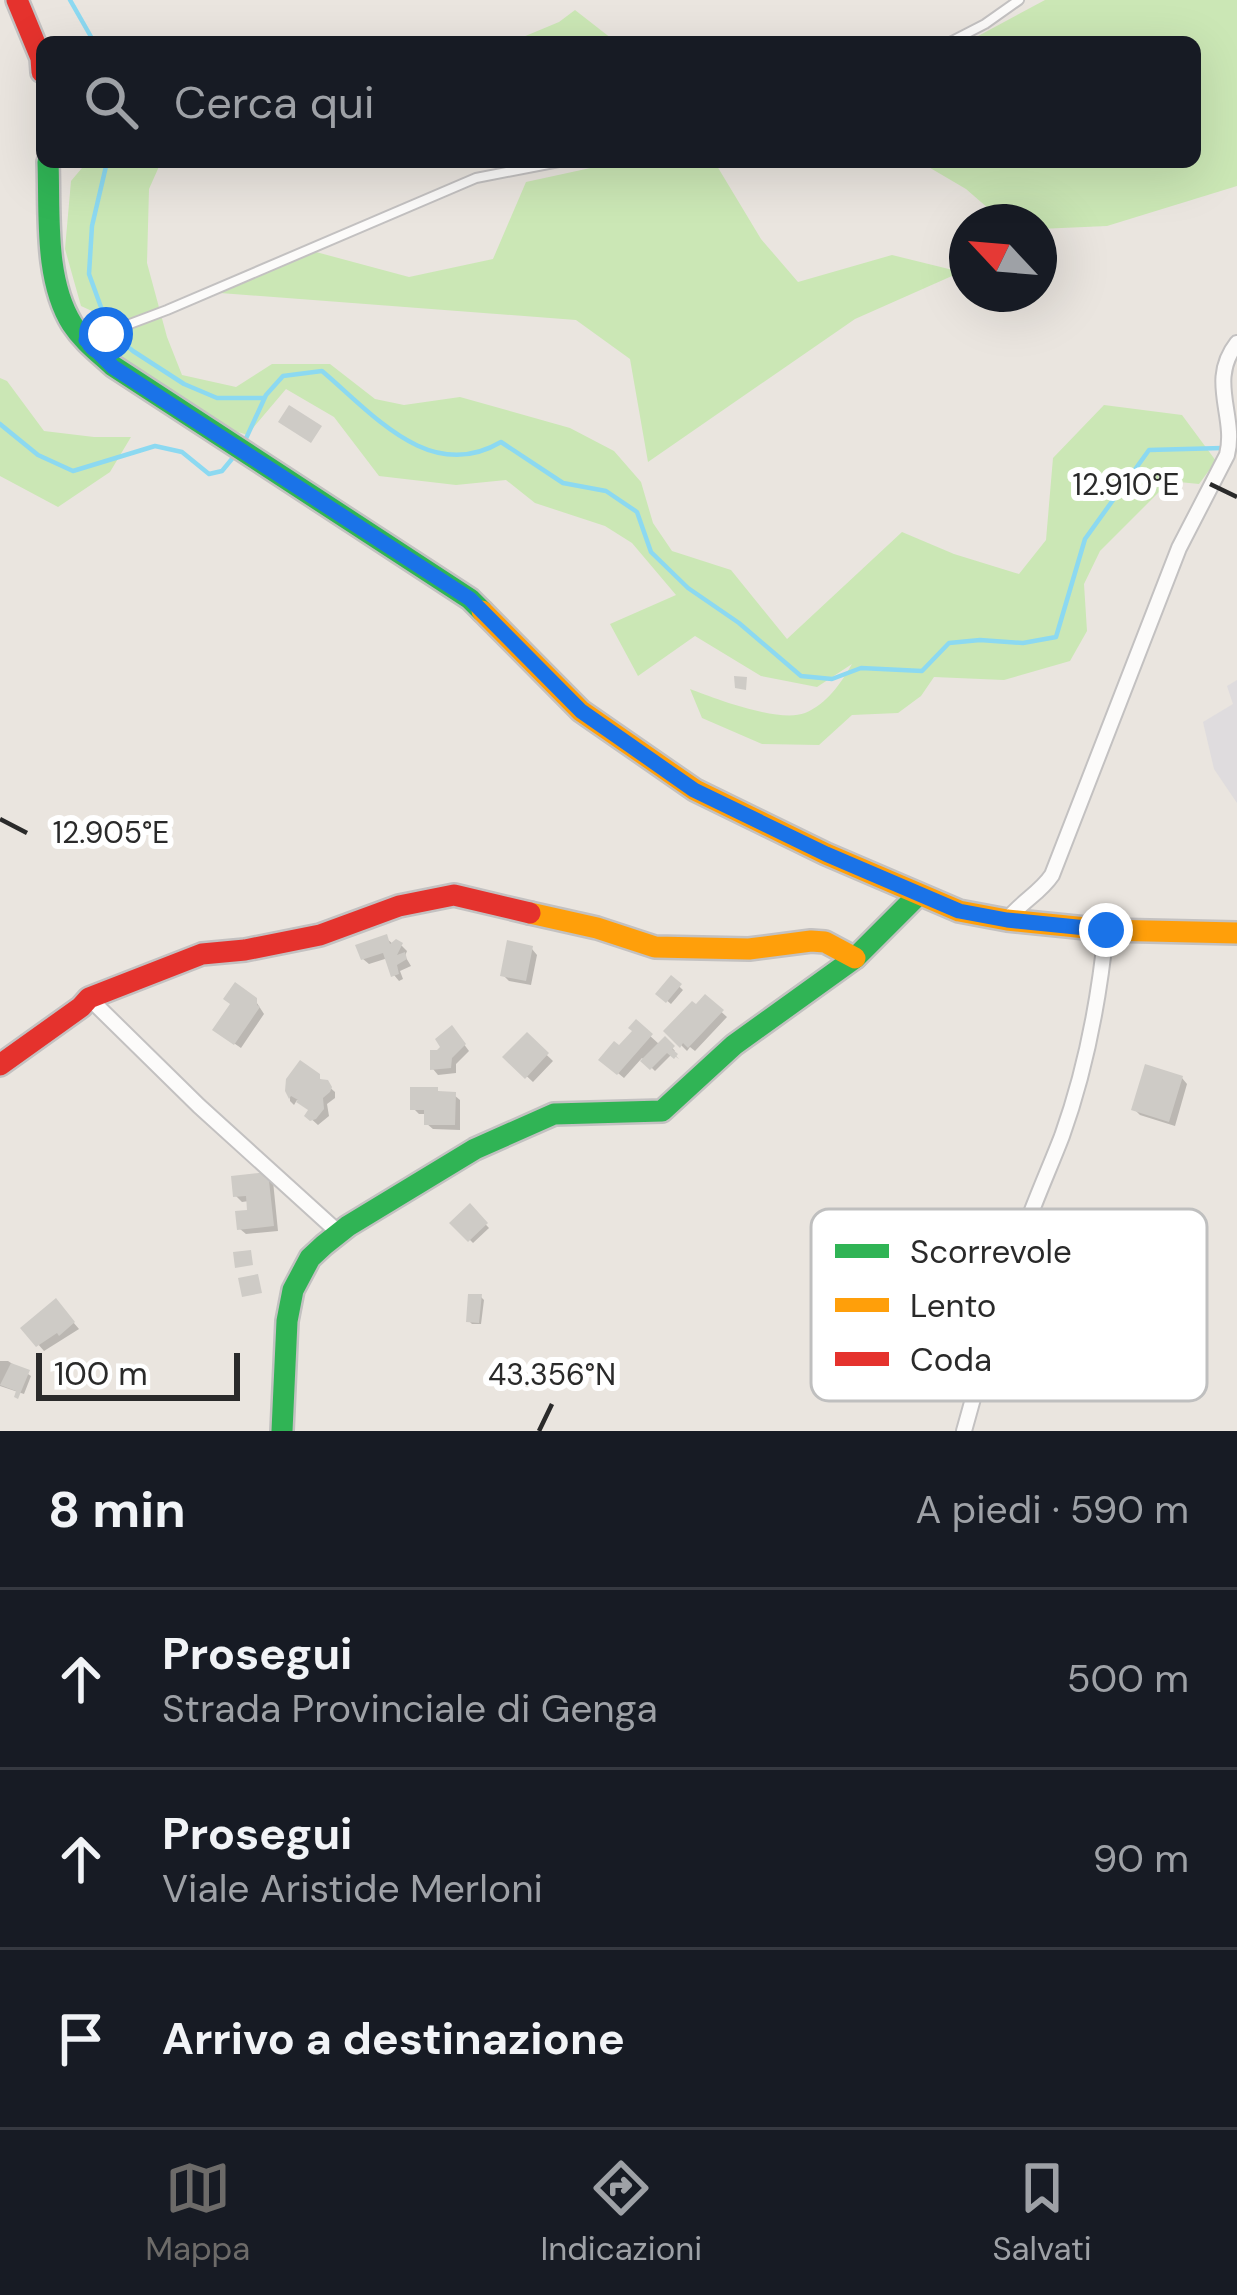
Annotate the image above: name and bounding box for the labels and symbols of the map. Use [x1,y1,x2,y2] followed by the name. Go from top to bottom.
[949,204,1057,312] north arrow
[79,307,133,361] route start
[1072,465,1180,504] text: 12.910°E
[53,813,169,852] text: 12.905°E
[1079,903,1133,957] route end
[811,1209,1207,1401] legend
[910,1230,1072,1273] text: Scorrevole
[910,1284,996,1327] text: Lento
[910,1338,992,1381] text: Coda
[36,1347,240,1400] scale bar
[488,1355,616,1394] text: 43.356°N

